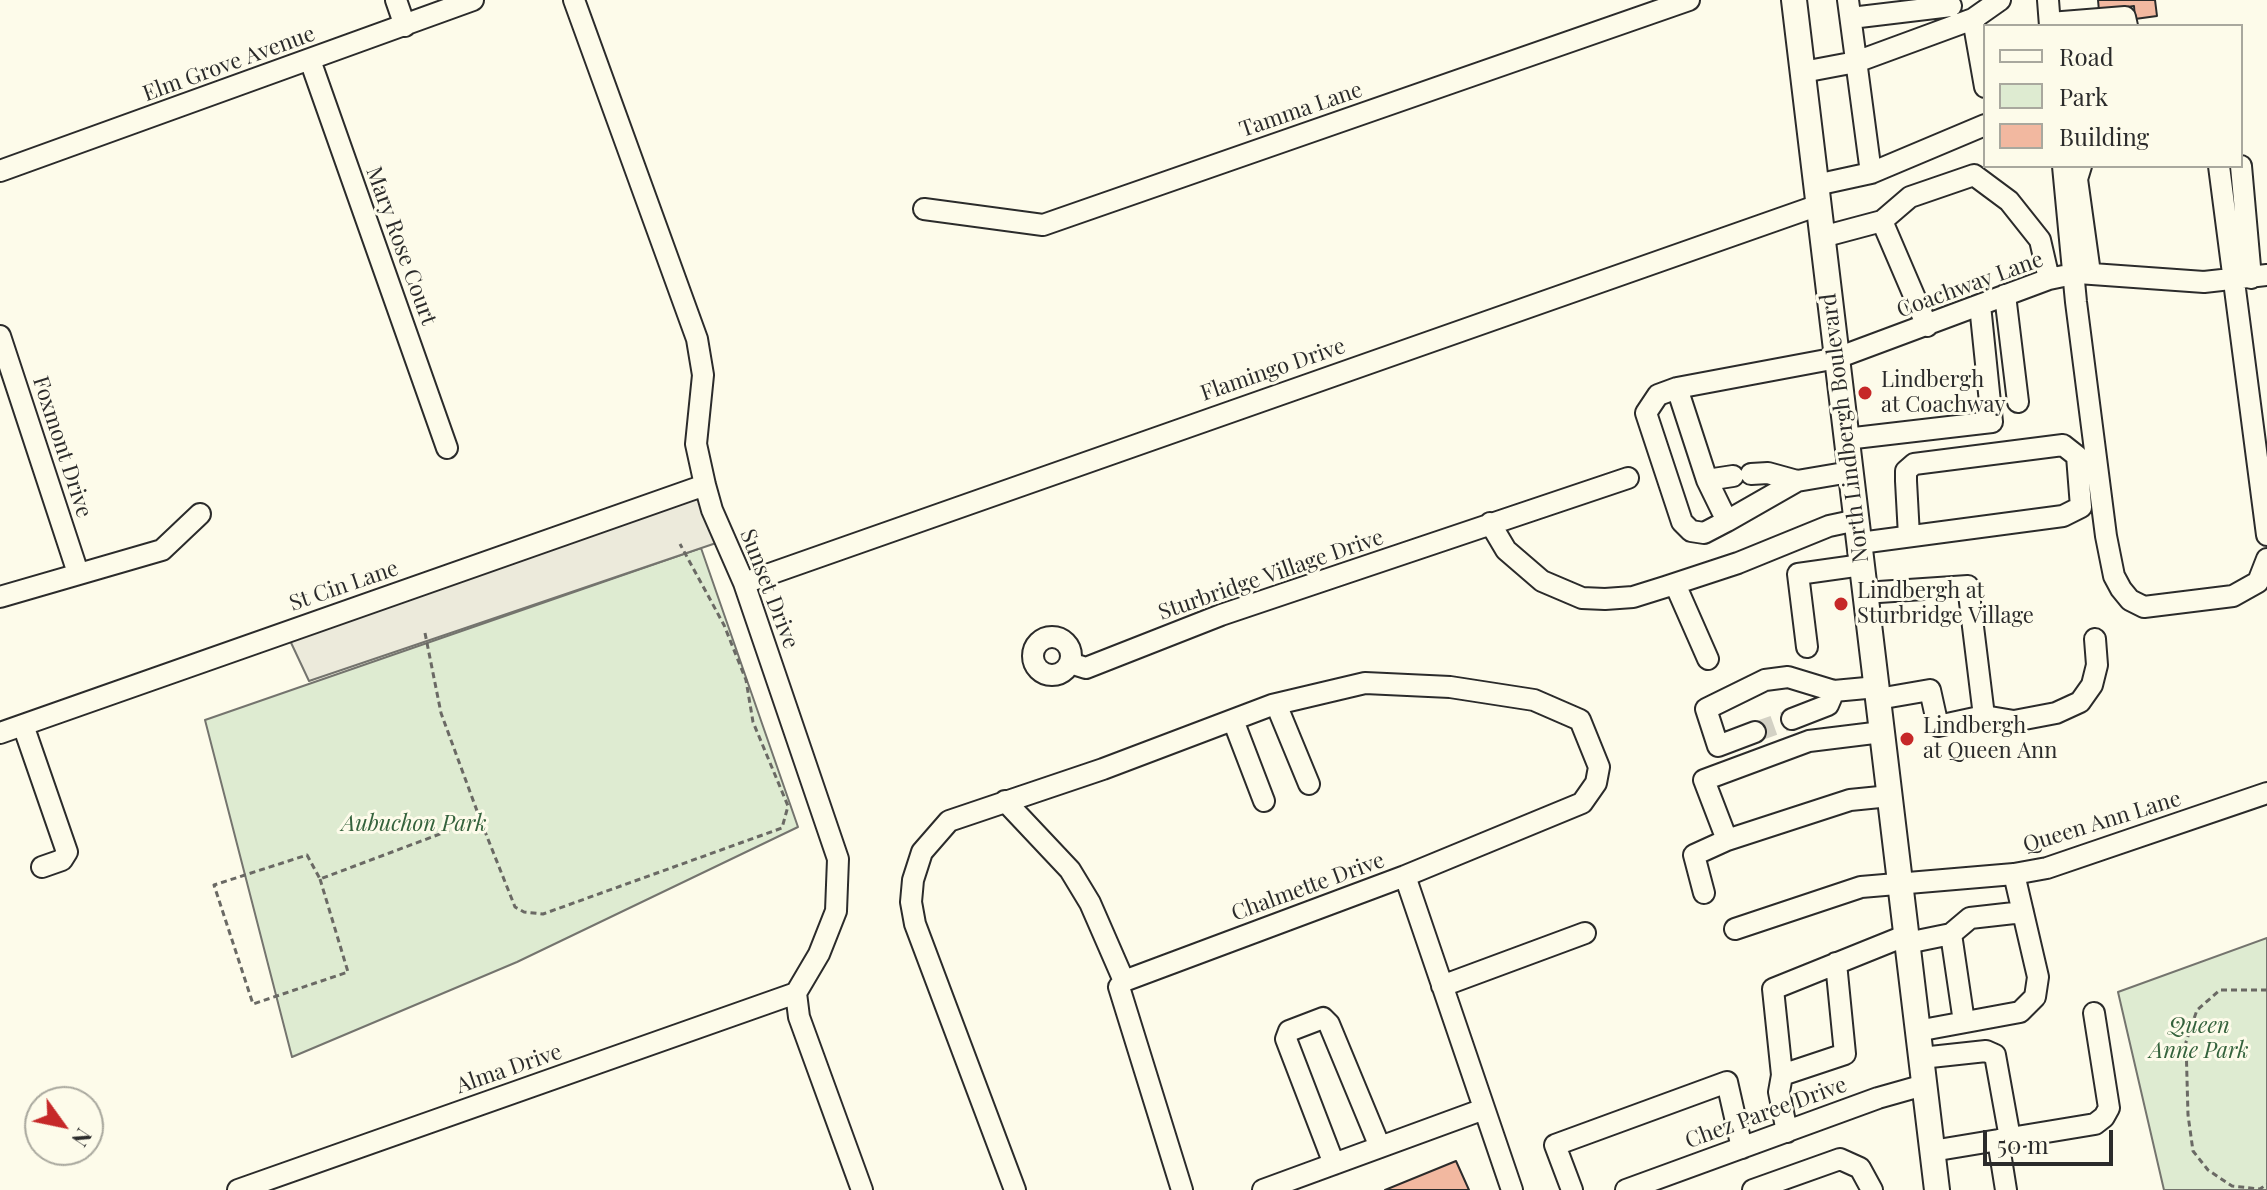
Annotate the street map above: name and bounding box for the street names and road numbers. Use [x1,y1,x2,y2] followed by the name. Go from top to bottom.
[139,21,319,107] street label: Elm Grove Avenue
[1236,77,1366,143] street label: Tamma Lane
[360,163,442,329] street label: Mary Rose Court
[1893,246,2047,324] street label: Coachway Lane
[1815,292,1875,564] street label: North Lindbergh Boulevard
[1197,333,1349,407] street label: Flamingo Drive
[27,373,97,521] street label: Foxmont Drive
[1155,524,1387,626] street label: Sturbridge Village Drive
[734,526,804,652] street label: Sunset Drive
[286,555,402,617] street label: St Cin Lane
[2020,785,2184,859] street label: Queen Ann Lane
[1228,847,1388,927] street label: Chalmette Drive
[453,1039,565,1099] street label: Alma Drive
[1682,1072,1850,1154] street label: Chez Paree Drive

